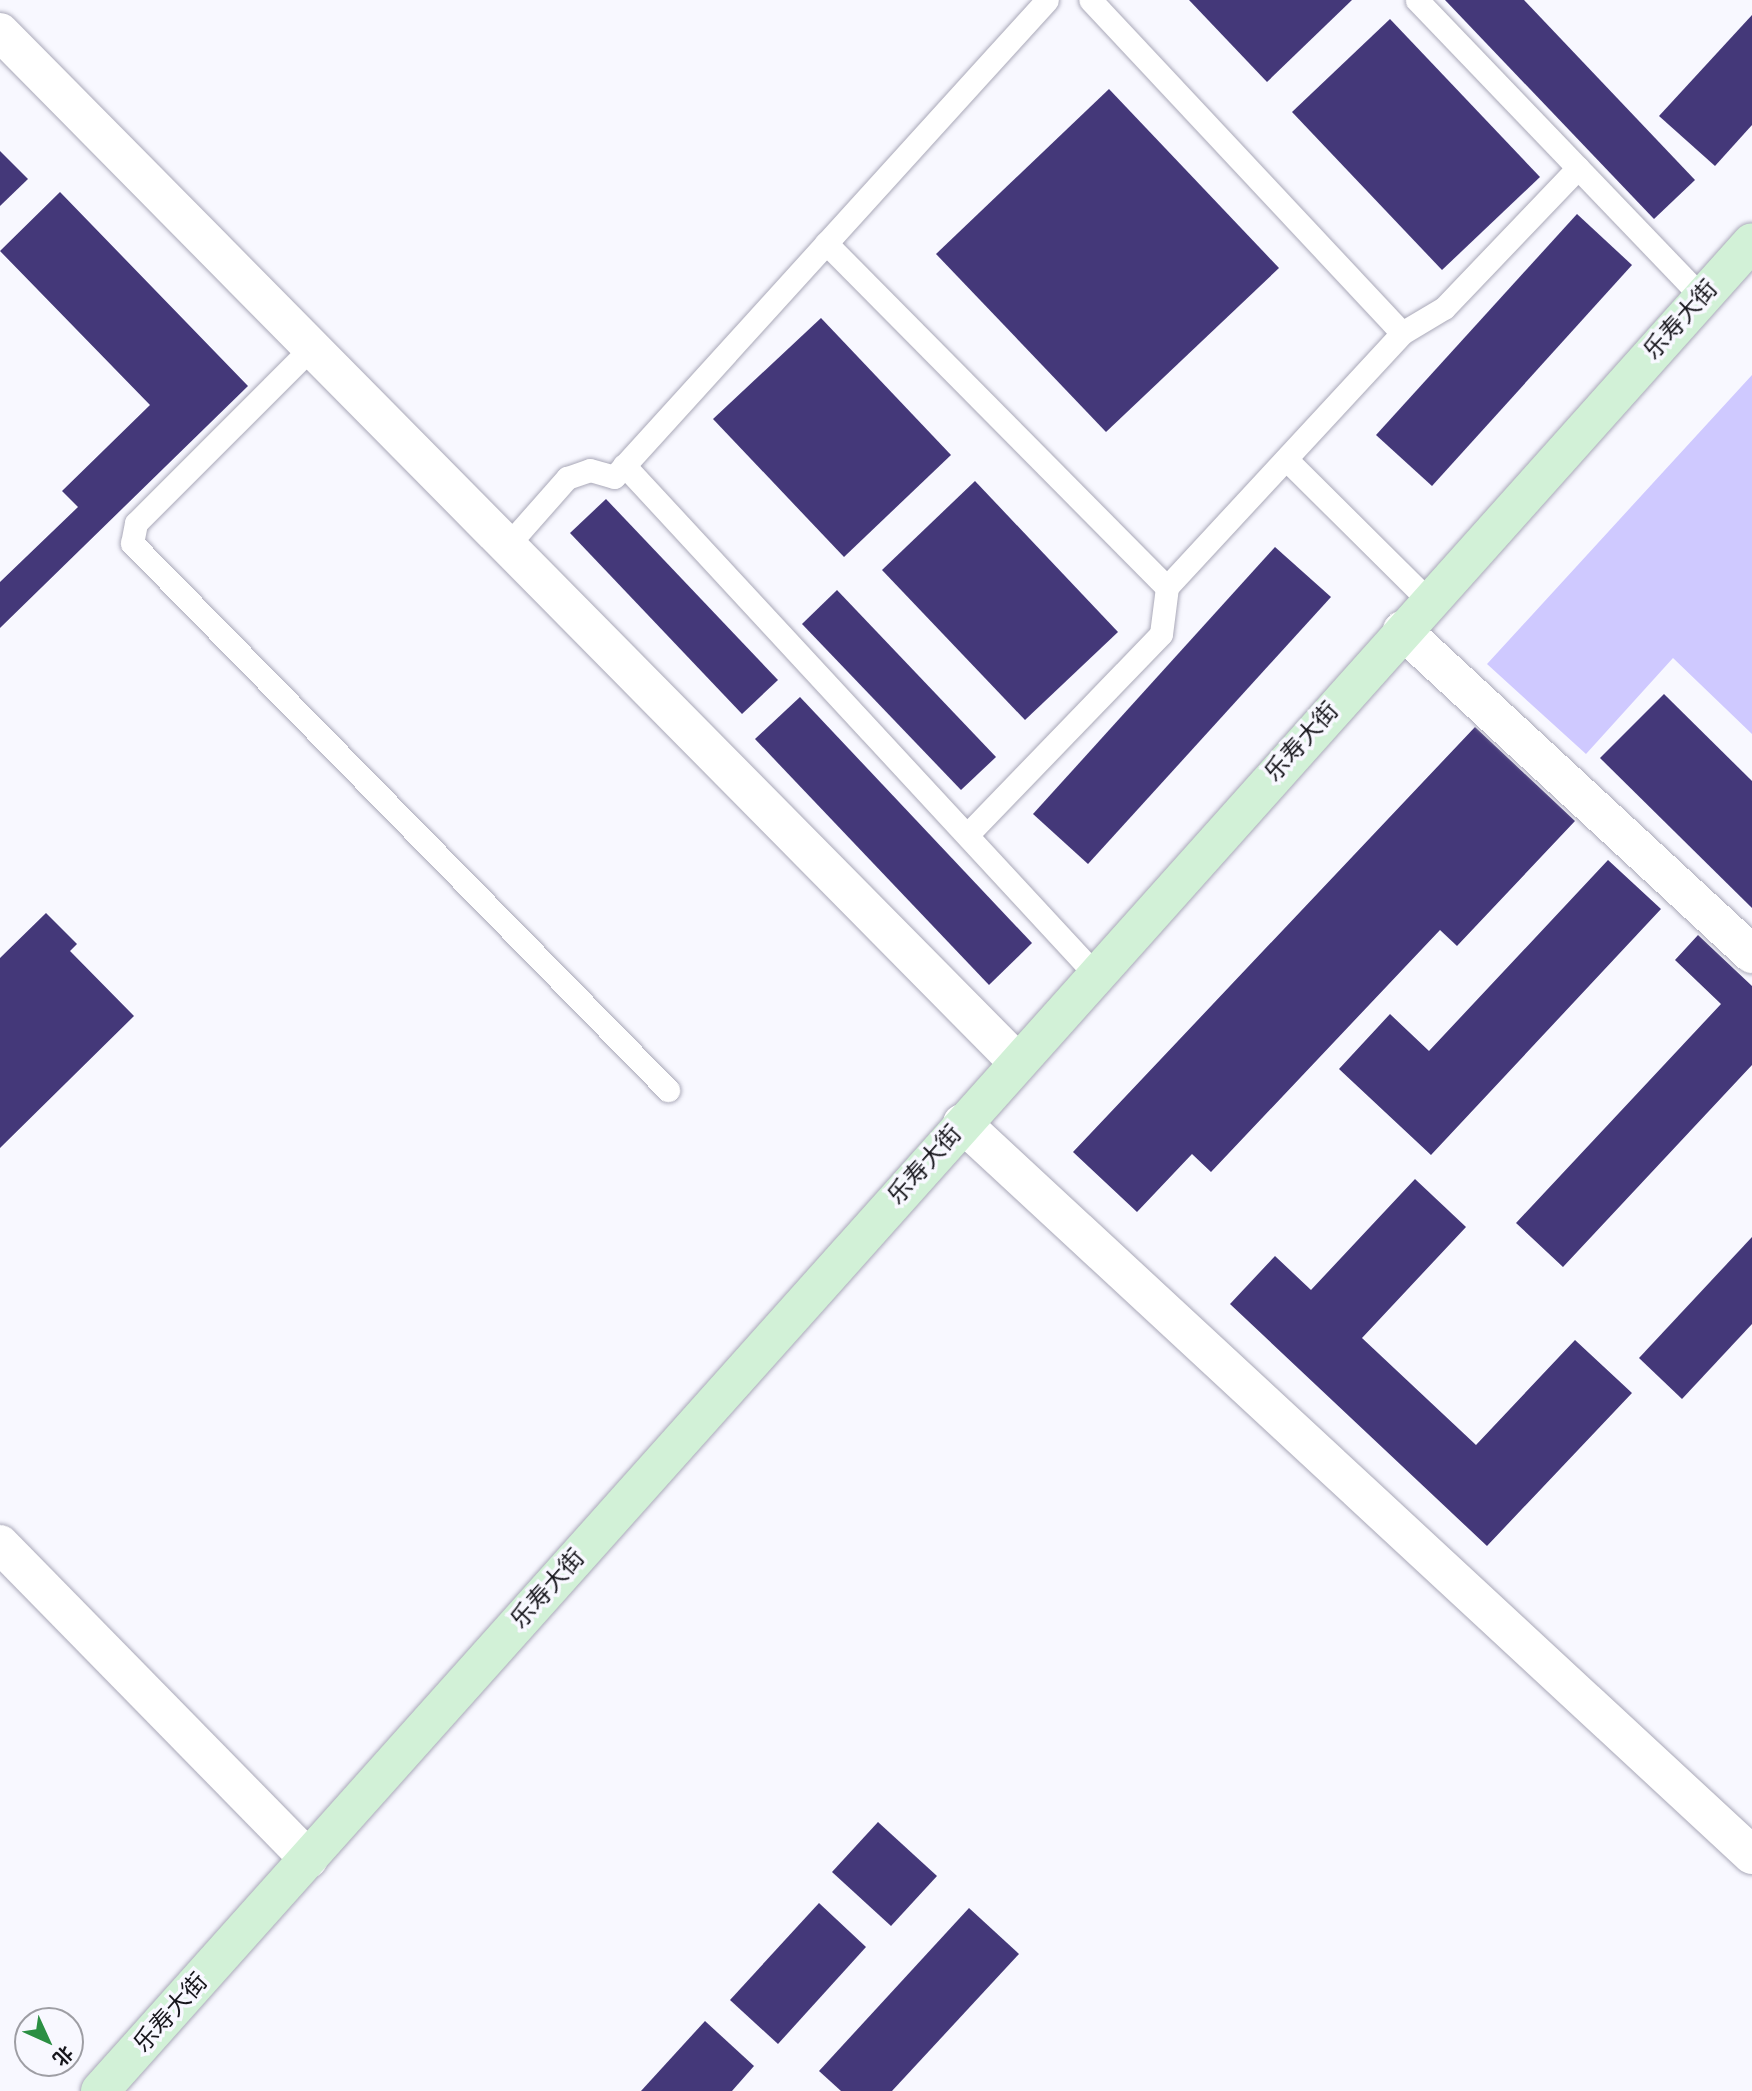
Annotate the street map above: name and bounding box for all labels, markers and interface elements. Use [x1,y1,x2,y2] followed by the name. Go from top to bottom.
[1638,275,1724,365] street label: 乐寿大街
[1259,697,1345,787] street label: 乐寿大街
[882,1120,968,1210] street label: 乐寿大街
[505,1544,591,1634] street label: 乐寿大街
[128,1968,214,2058] street label: 乐寿大街
[14,2007,84,2077] north arrow
[48,2041,78,2071] text: 北

